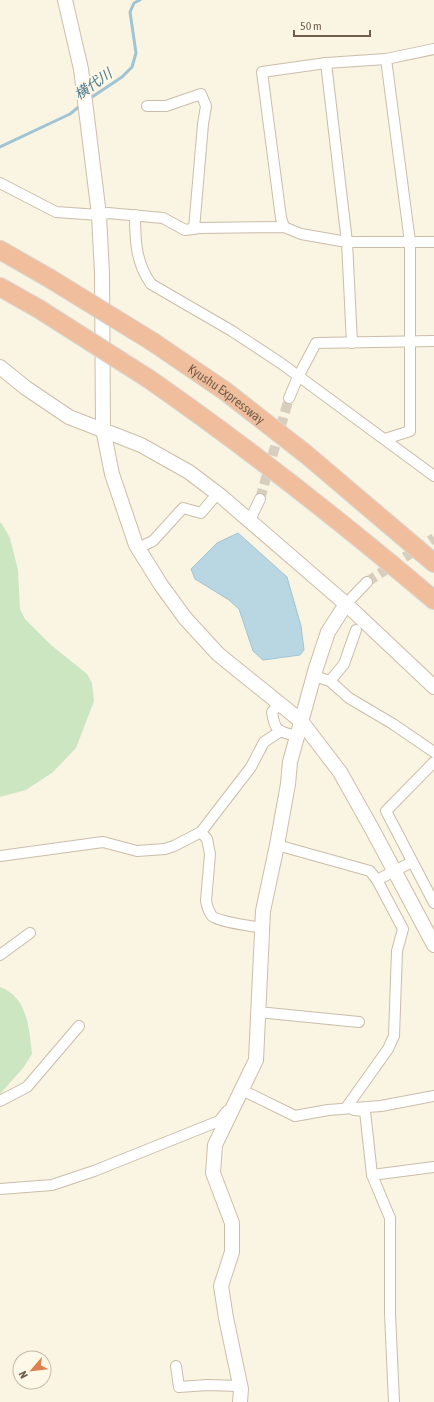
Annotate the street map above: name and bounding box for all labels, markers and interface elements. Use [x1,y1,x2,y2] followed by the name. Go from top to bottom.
[294,12,370,38] scale bar
[300,19,322,33] text: 50 m
[71,64,116,103] water label: 横代川
[185,361,269,427] street label: Kyushu Expressway
[12,1350,52,1390] north arrow
[16,1369,30,1380] text: N

